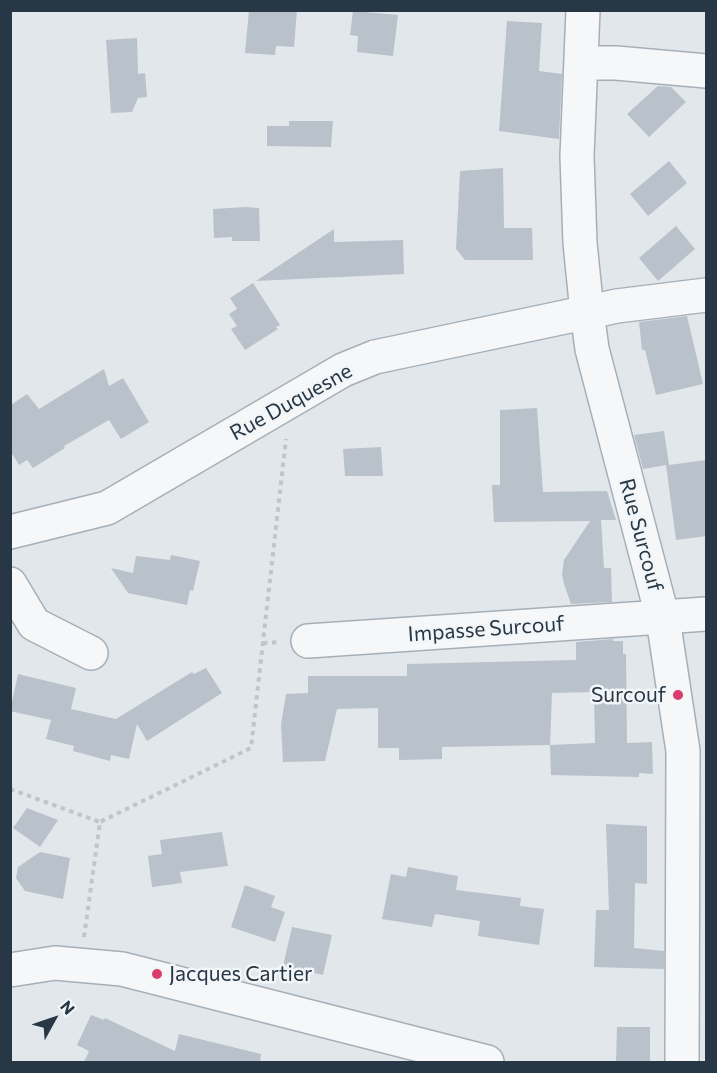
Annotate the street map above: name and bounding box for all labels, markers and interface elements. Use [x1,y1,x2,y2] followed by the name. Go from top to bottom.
[226,358,356,446] street label: Rue Duquesne
[614,476,668,594] street label: Rue Surcouf
[407,611,565,647] street label: Impasse Surcouf
[591,682,666,708] place label: Surcouf
[671,688,685,702] marker: Surcouf
[169,961,312,987] place label: Jacques Cartier
[150,967,164,981] marker: Jacques Cartier
[24,989,84,1049] north arrow
[57,996,79,1018] text: N

